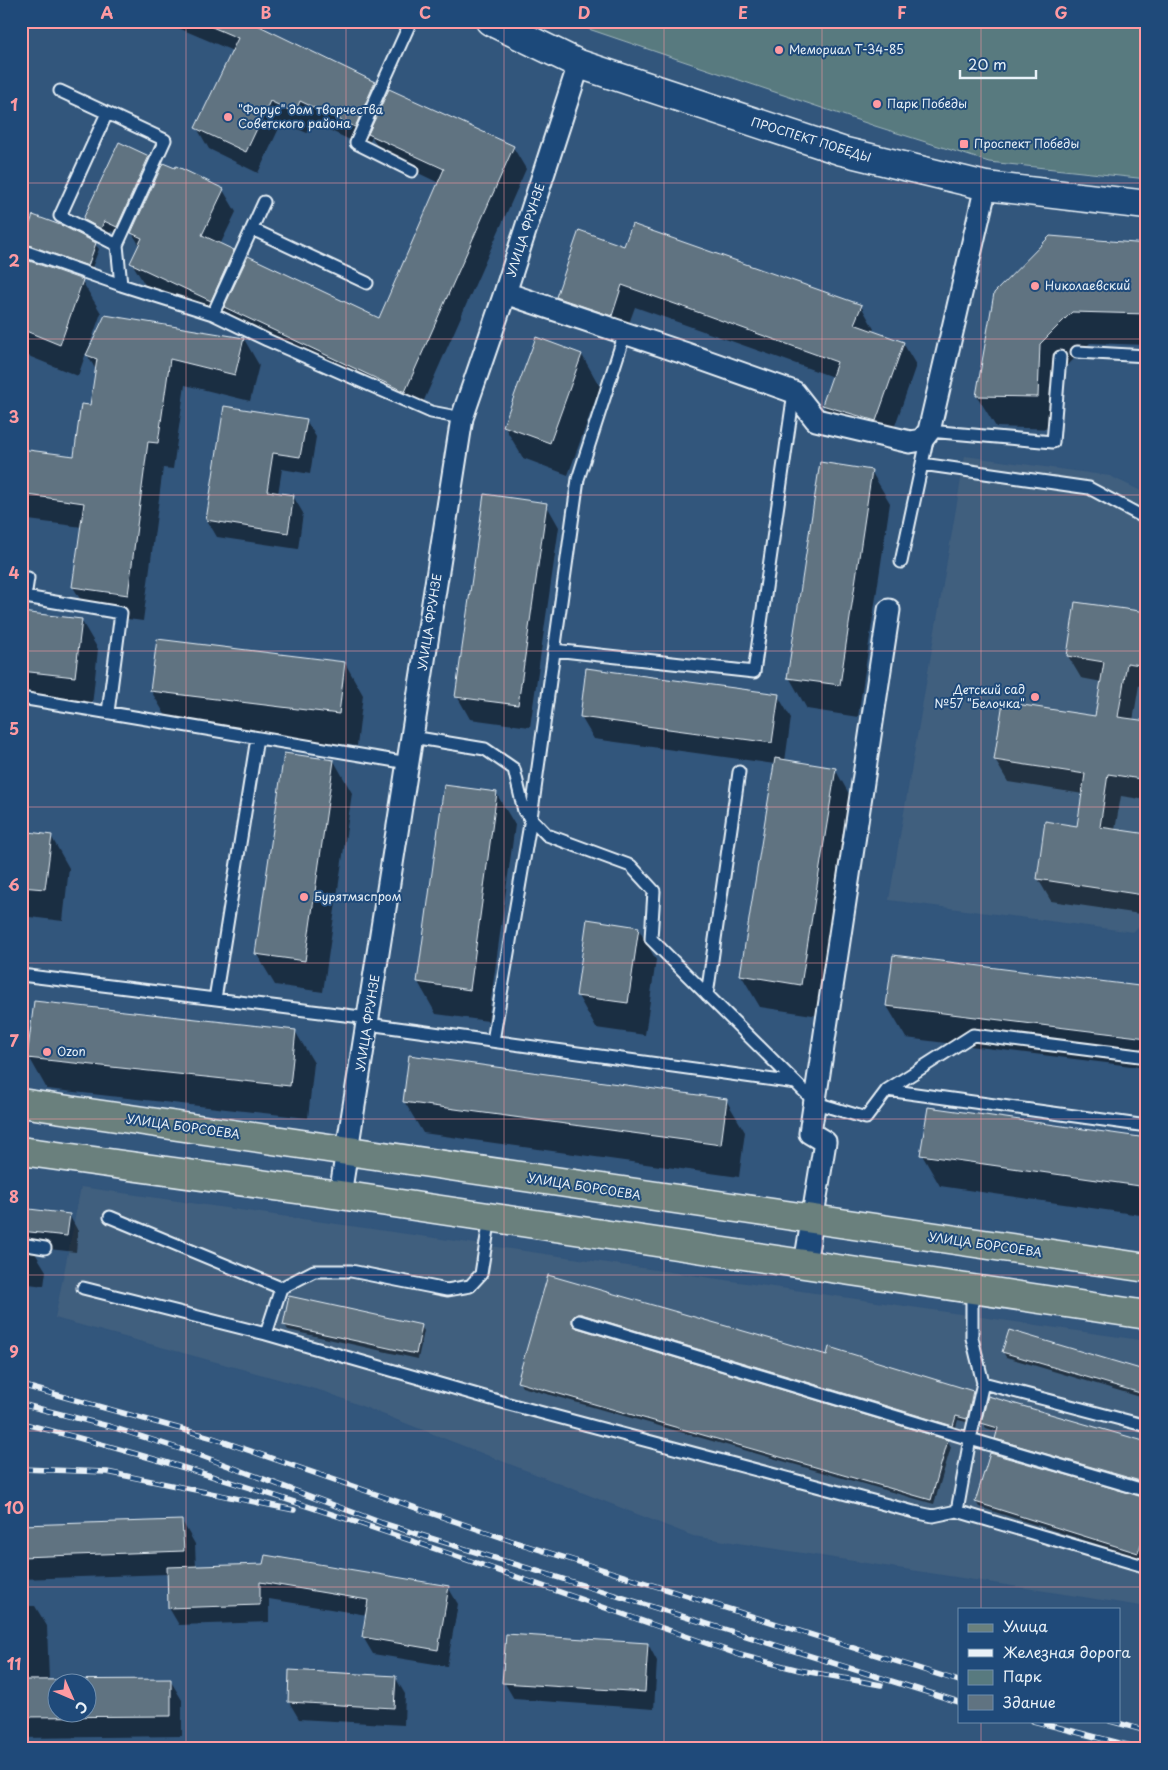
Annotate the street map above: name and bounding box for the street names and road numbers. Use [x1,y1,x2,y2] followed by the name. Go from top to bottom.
[749,112,874,166] street label: ПРОСПЕКТ ПОБЕДЫ
[501,180,549,279] street label: УЛИЦА ФРУНЗЕ
[412,572,446,672] street label: УЛИЦА ФРУНЗЕ
[350,973,384,1073] street label: УЛИЦА ФРУНЗЕ
[125,1109,241,1143] street label: УЛИЦА БОРСОЕВА
[526,1168,642,1204] street label: УЛИЦА БОРСОЕВА
[927,1227,1043,1261] street label: УЛИЦА БОРСОЕВА

